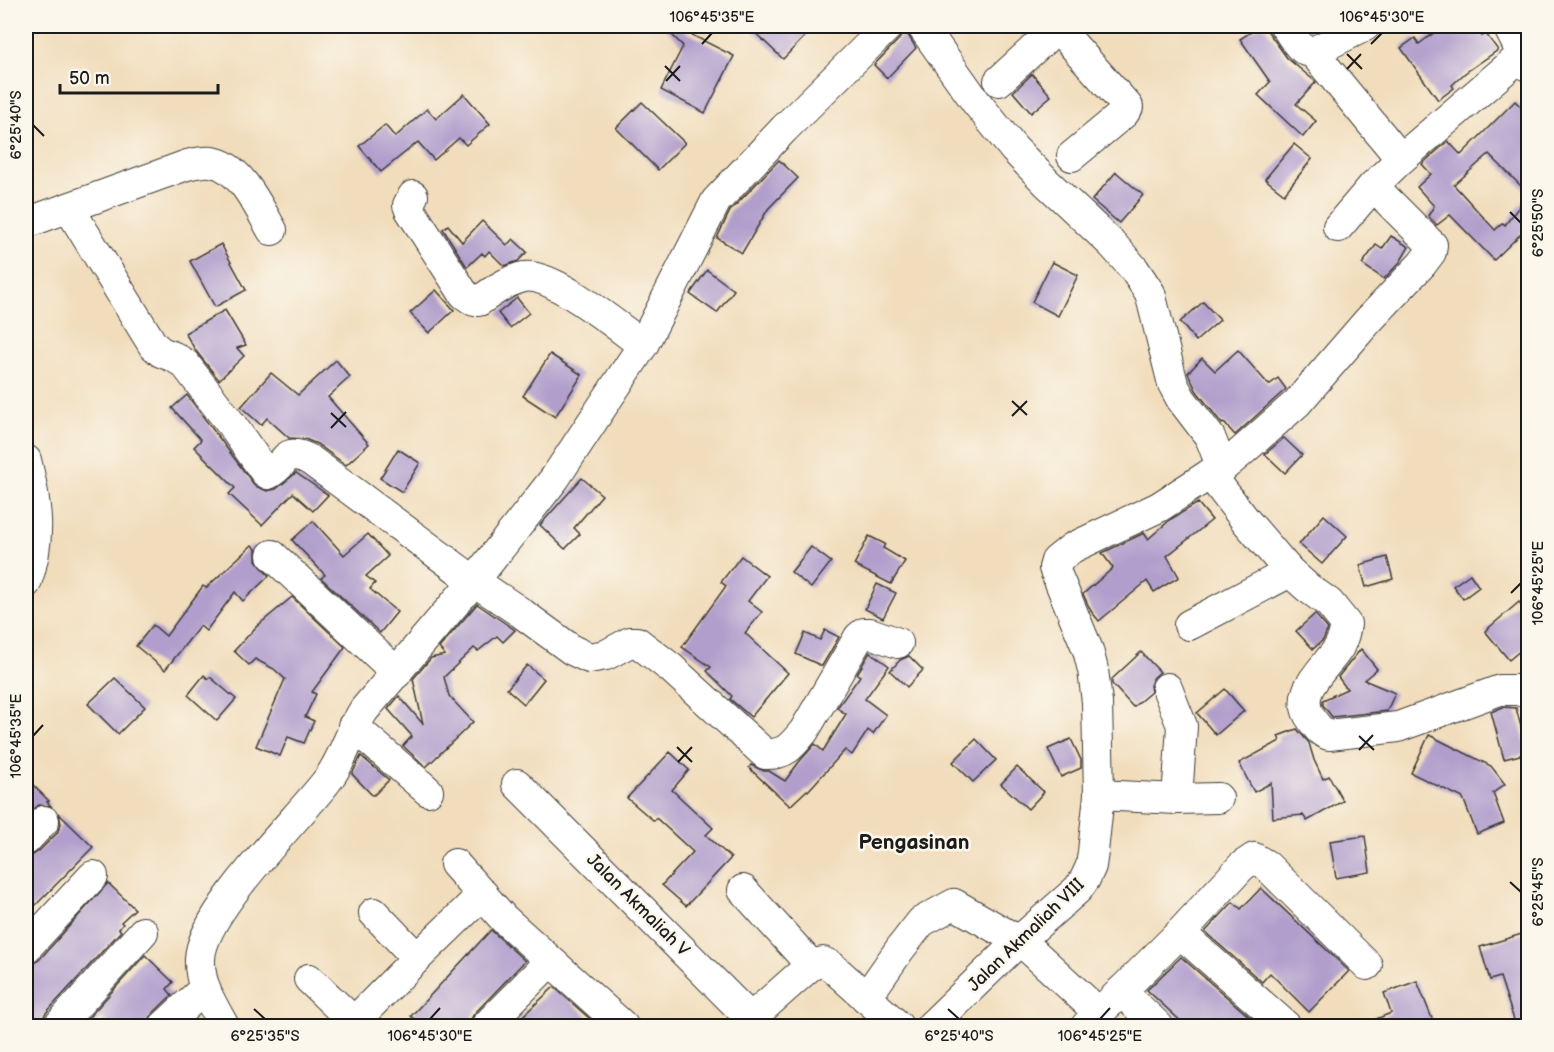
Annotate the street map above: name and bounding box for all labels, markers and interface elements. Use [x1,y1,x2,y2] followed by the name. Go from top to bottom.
[670,8,755,27] text: 106°45'35"E
[1339,8,1425,27] text: 106°45'30"E
[60,57,218,95] scale bar
[69,68,110,89] text: 50 m
[7,90,26,160] text: 6°25'40"S
[1529,189,1548,257] text: 6°25'50"S
[1529,541,1548,625] text: 106°45'25"E
[7,693,26,778] text: 106°45'35"E
[859,830,969,855] district label: Pengasinan
[582,849,694,961] street label: Jalan Akmaliah V
[1529,857,1548,927] text: 6°25'45"S
[963,874,1089,996] street label: Jalan Akmaliah VIII
[230,1027,300,1046] text: 6°25'35"S
[387,1027,473,1046] text: 106°45'30"E
[924,1027,994,1046] text: 6°25'40"S
[1058,1027,1142,1046] text: 106°45'25"E

